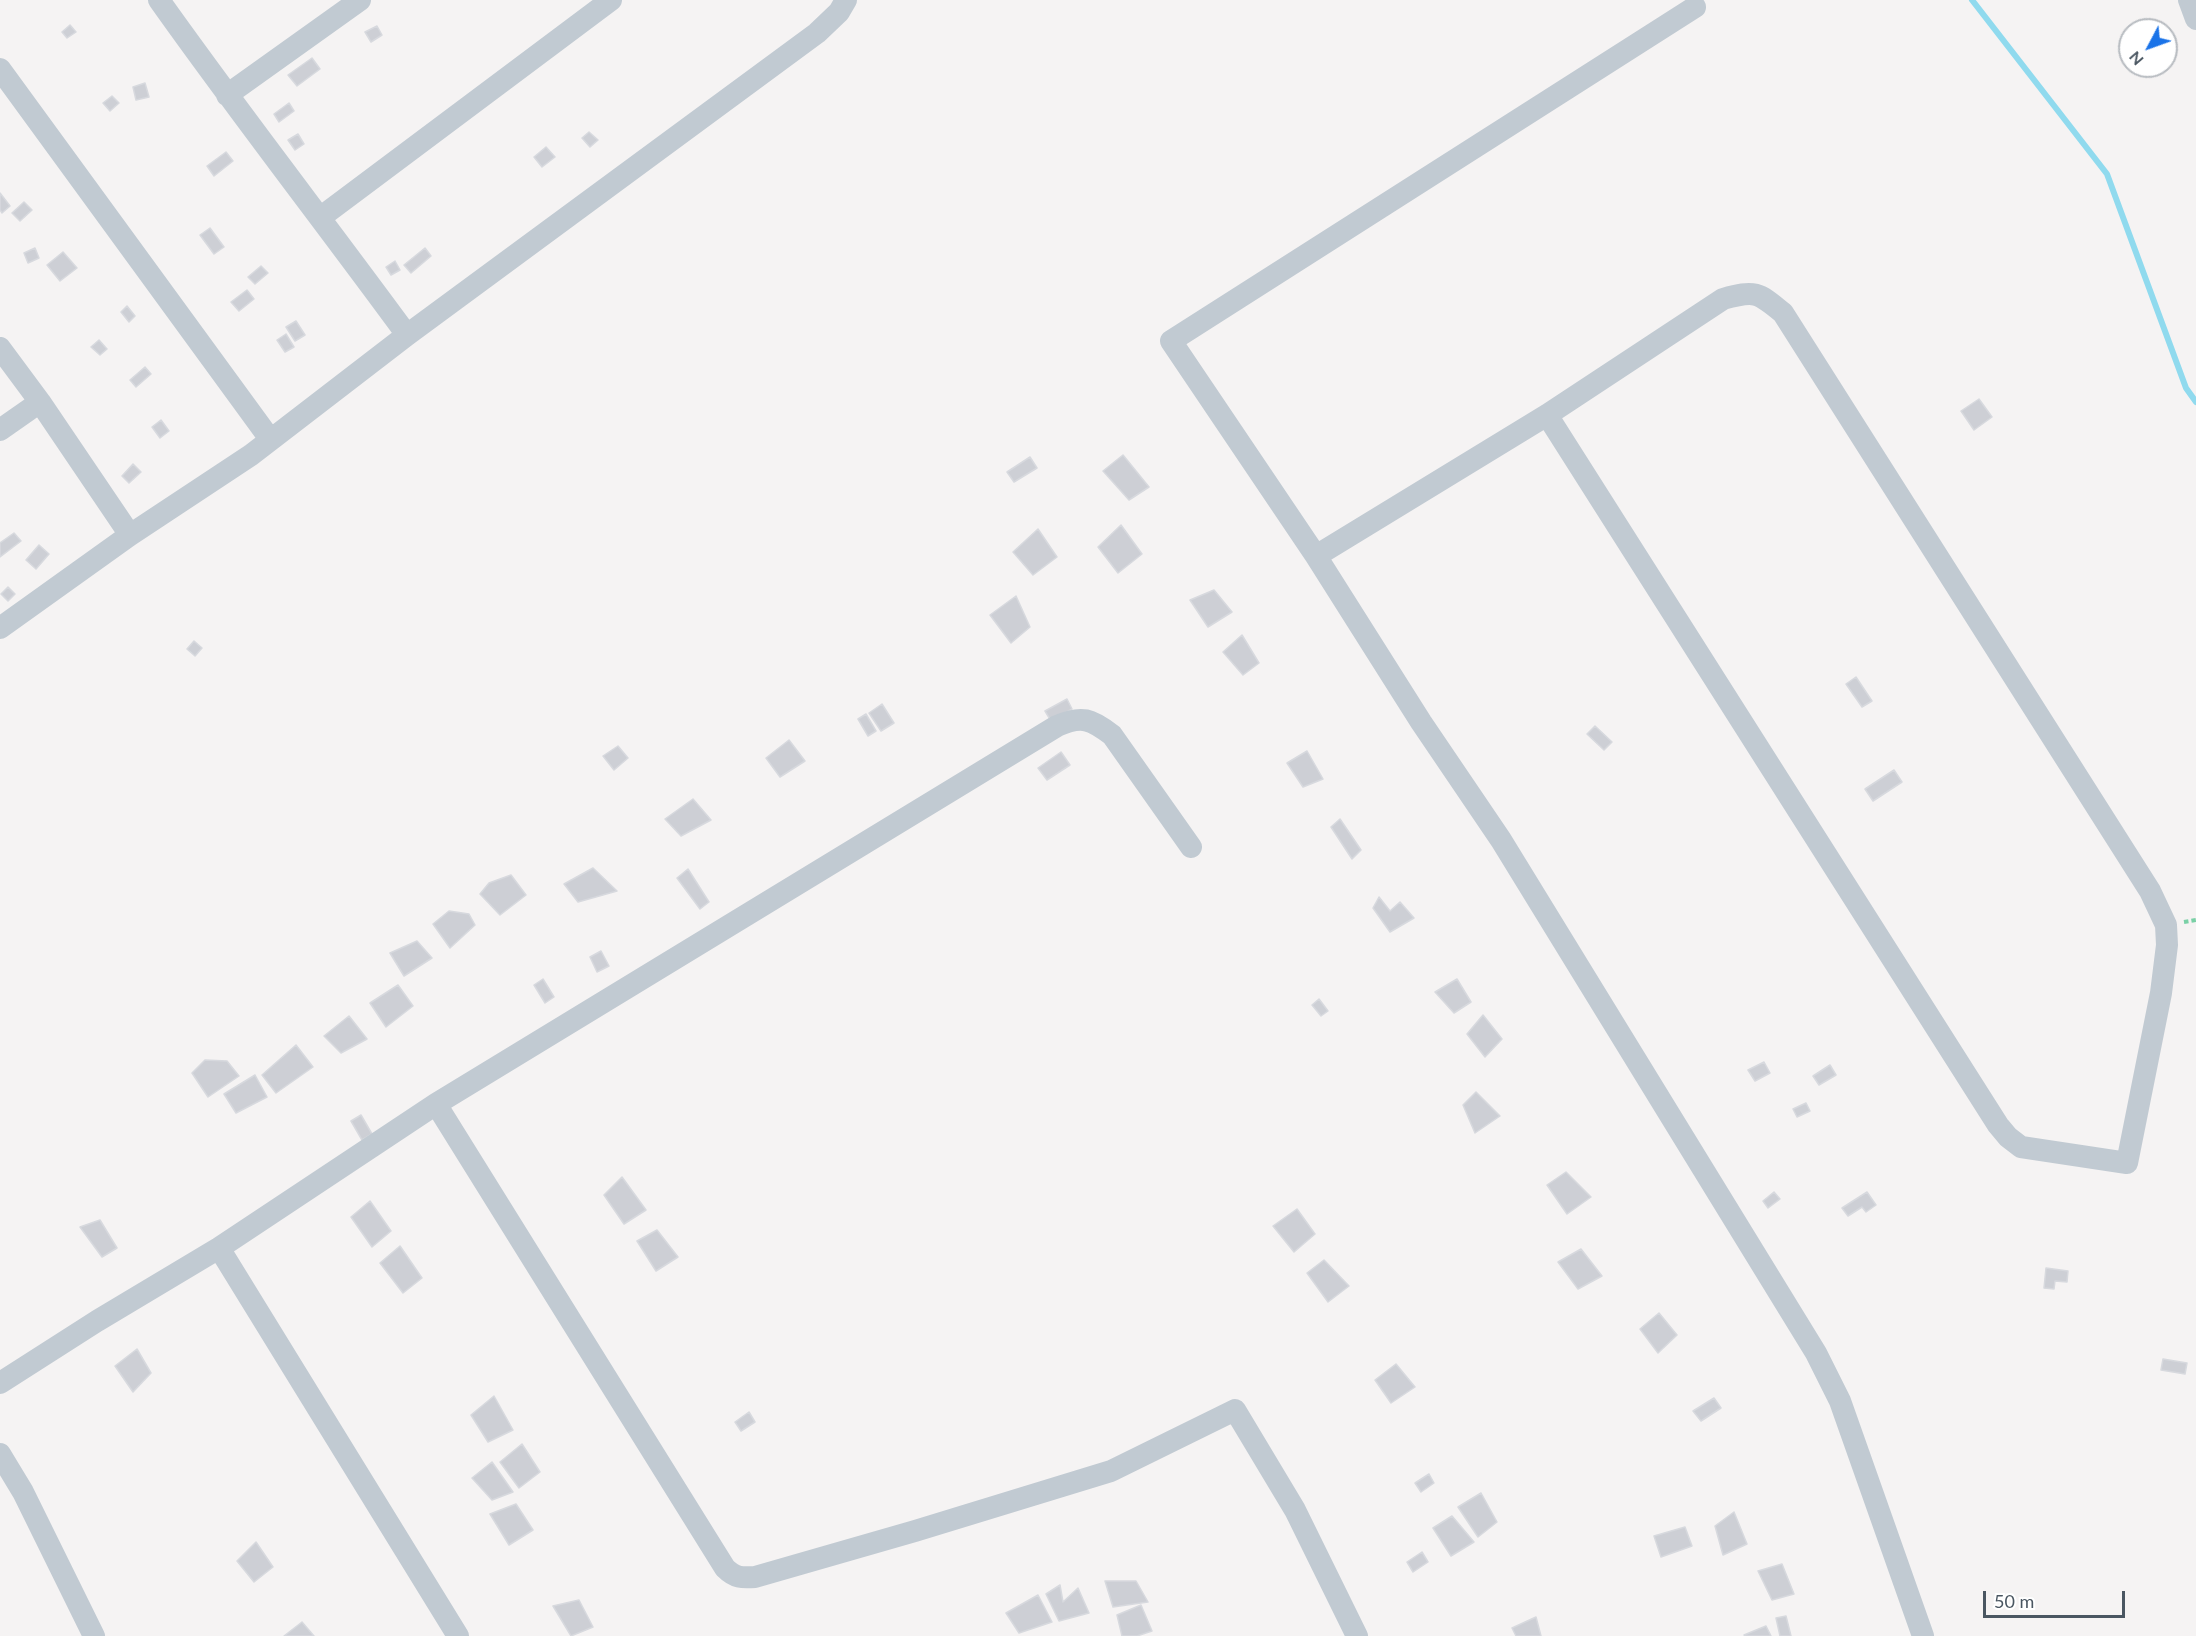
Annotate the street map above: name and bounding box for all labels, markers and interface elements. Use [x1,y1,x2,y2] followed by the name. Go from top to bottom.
[2118,18,2178,78] north arrow
[2124,48,2147,70] text: N
[1986,1579,2128,1617] scale bar
[1994,1590,2034,1612] text: 50 m

